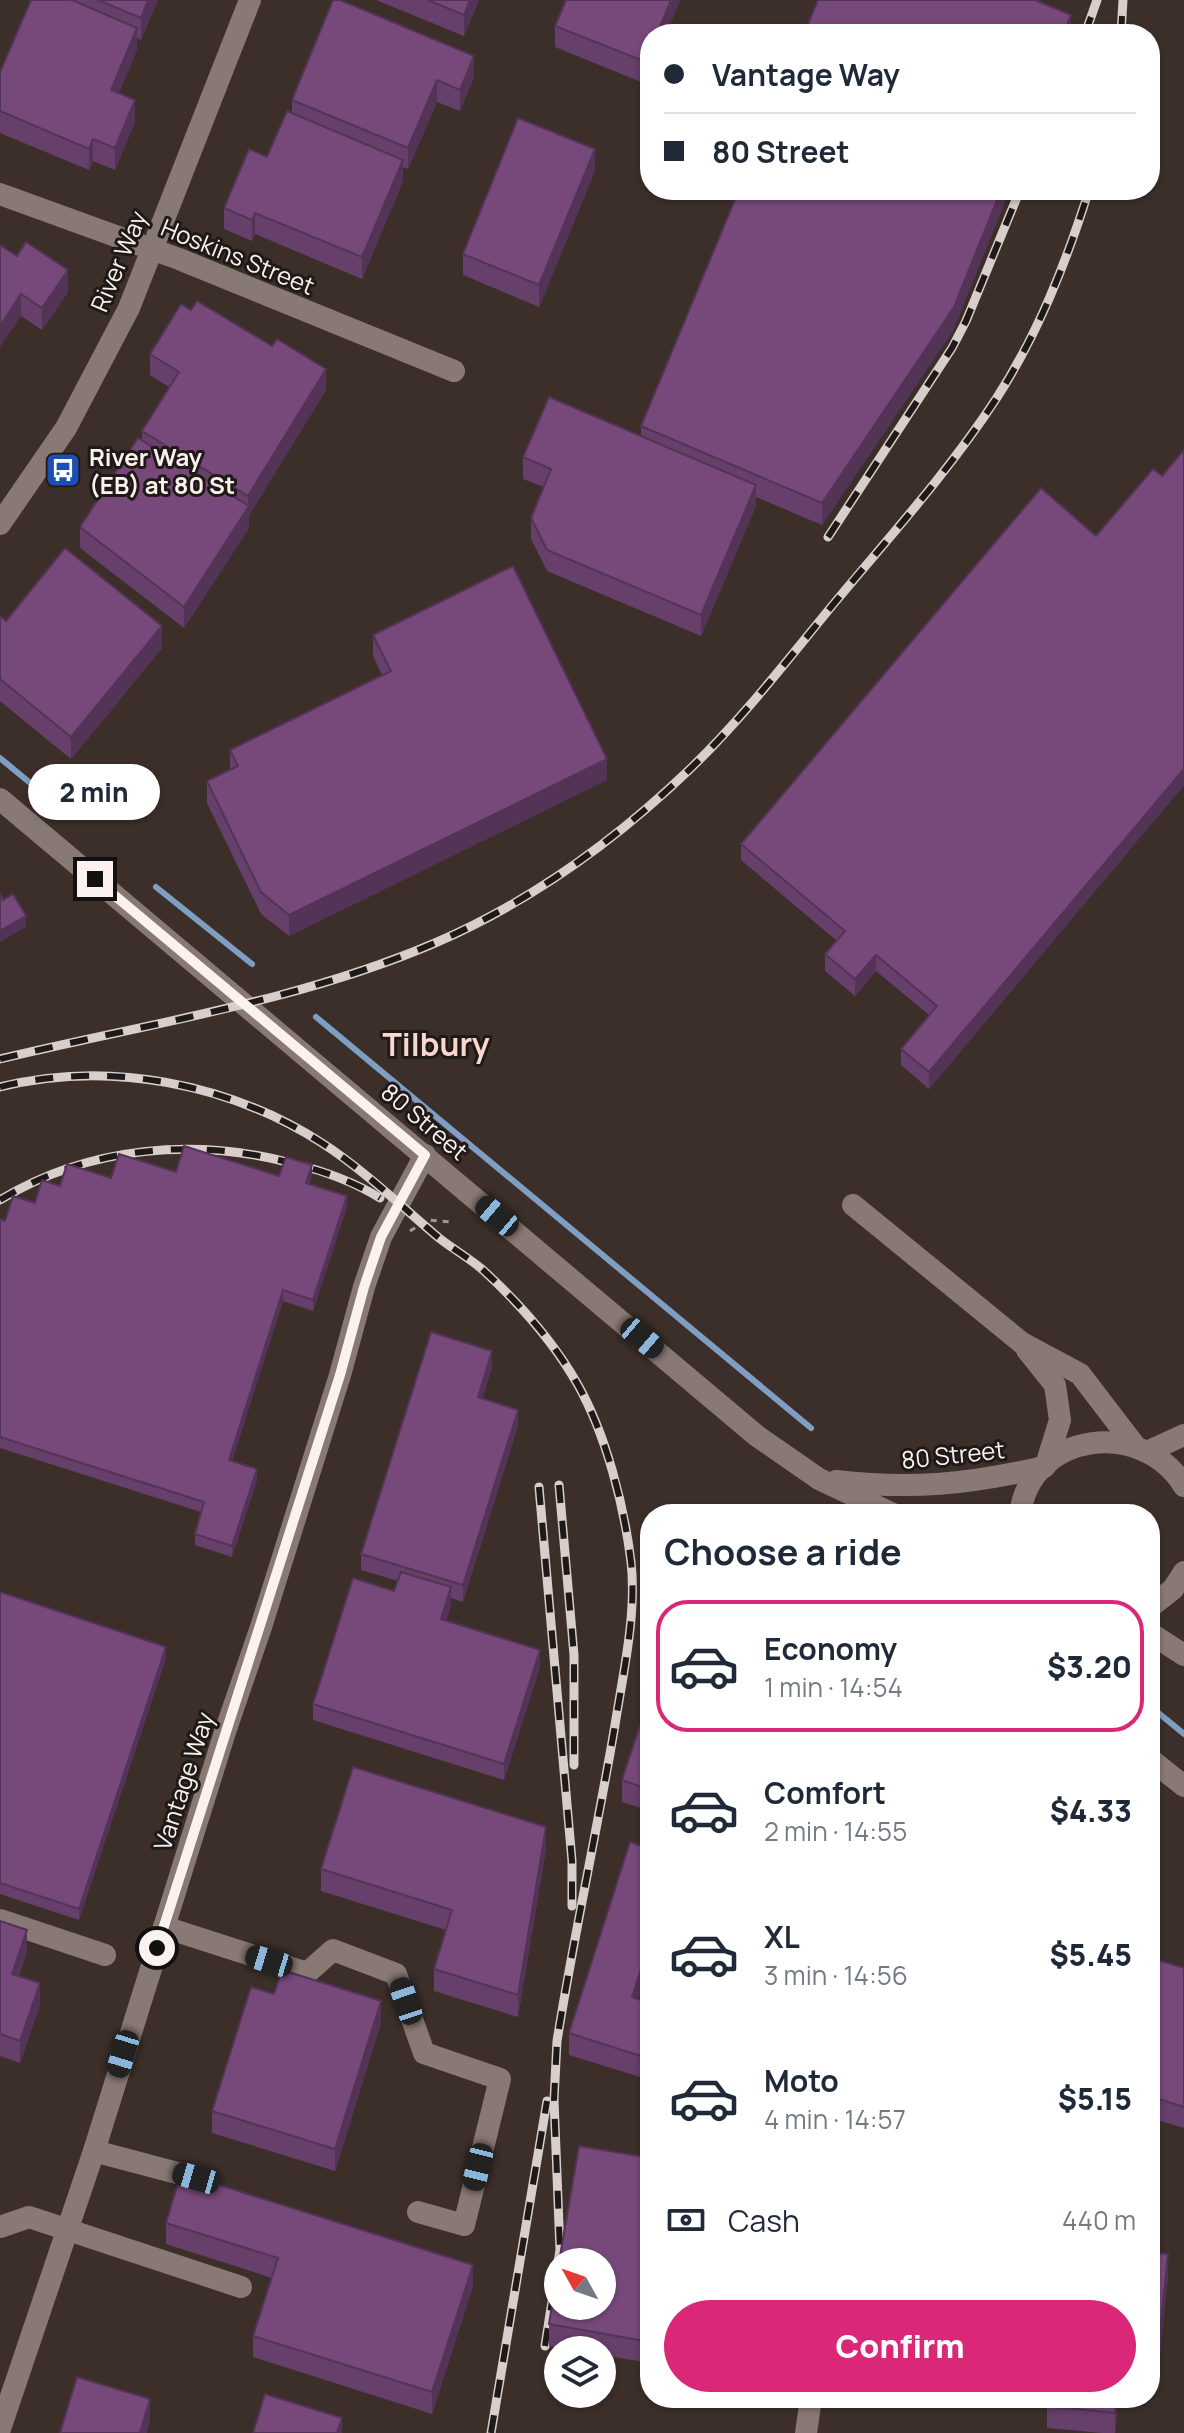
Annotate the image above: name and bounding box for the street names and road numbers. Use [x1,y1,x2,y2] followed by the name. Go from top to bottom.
[82,205,154,316] street label: River Way
[156,210,320,302] street label: Hoskins Street
[375,1075,475,1167] street label: 80 Street
[900,1432,1006,1476] street label: 80 Street
[145,1707,221,1854] street label: Vantage Way

